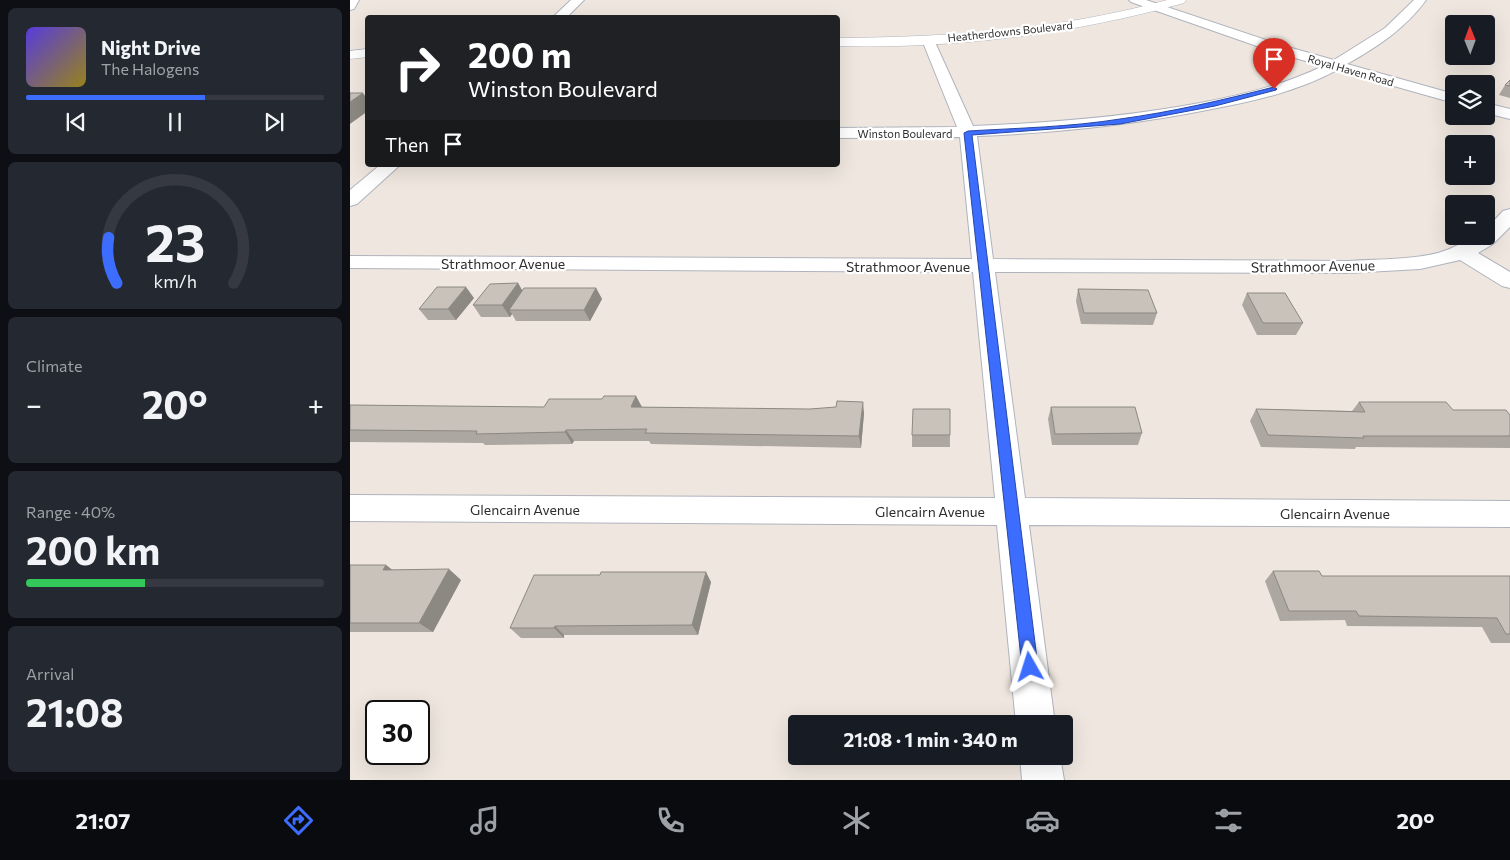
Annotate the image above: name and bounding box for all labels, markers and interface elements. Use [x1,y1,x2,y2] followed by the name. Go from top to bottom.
[1445,15,1495,65] north arrow
[1445,15,1495,245] map controls
[947,18,1073,44] street label: Heatherdowns Boulevard
[468,32,571,75] text: 200 m
[385,35,450,100] icon: right
[101,36,201,59] text: Night Drive
[1253,38,1295,89] pin
[1260,45,1288,73] icon: arrive
[1306,52,1396,88] street label: Royal Haven Road
[101,59,199,78] text: The Halogens
[468,75,658,102] text: Winston Boulevard
[1445,75,1495,125] button: layers
[62,108,90,136] icon: previous
[161,108,189,136] icon: pause
[260,108,288,136] icon: next
[858,127,952,140] street label: Winston Boulevard
[439,130,467,158] icon: arrive
[385,133,429,156] text: Then
[1445,135,1495,185] button: +
[1445,195,1495,245] button: −
[145,209,205,273] text: 23
[441,255,565,272] street label: Strathmoor Avenue
[1251,256,1375,276] street label: Strathmoor Avenue
[846,258,970,275] street label: Strathmoor Avenue
[153,270,197,292] text: km/h
[26,356,82,375] text: Climate
[142,380,208,427] text: 20°
[26,387,42,421] text: −
[308,387,324,421] text: +
[470,501,580,518] street label: Glencairn Avenue
[26,502,115,521] text: Range · 40%
[875,503,985,520] street label: Glencairn Avenue
[1280,505,1390,522] street label: Glencairn Avenue
[26,526,160,573] text: 200 km
[1003,640,1055,692] position arrow
[26,664,74,683] text: Arrival
[26,688,124,735] text: 21:08
[365,700,430,765] speed limit sign: 30
[843,728,1018,751] text: 21:08 · 1 min · 340 m
[281,803,316,838] icon: directions
[467,803,502,838] icon: music
[653,803,688,838] icon: phone
[839,803,874,838] icon: climate
[1025,803,1060,838] icon: car
[1211,803,1246,838] icon: filters
[75,807,130,834] text: 21:07
[1396,807,1434,834] text: 20°

